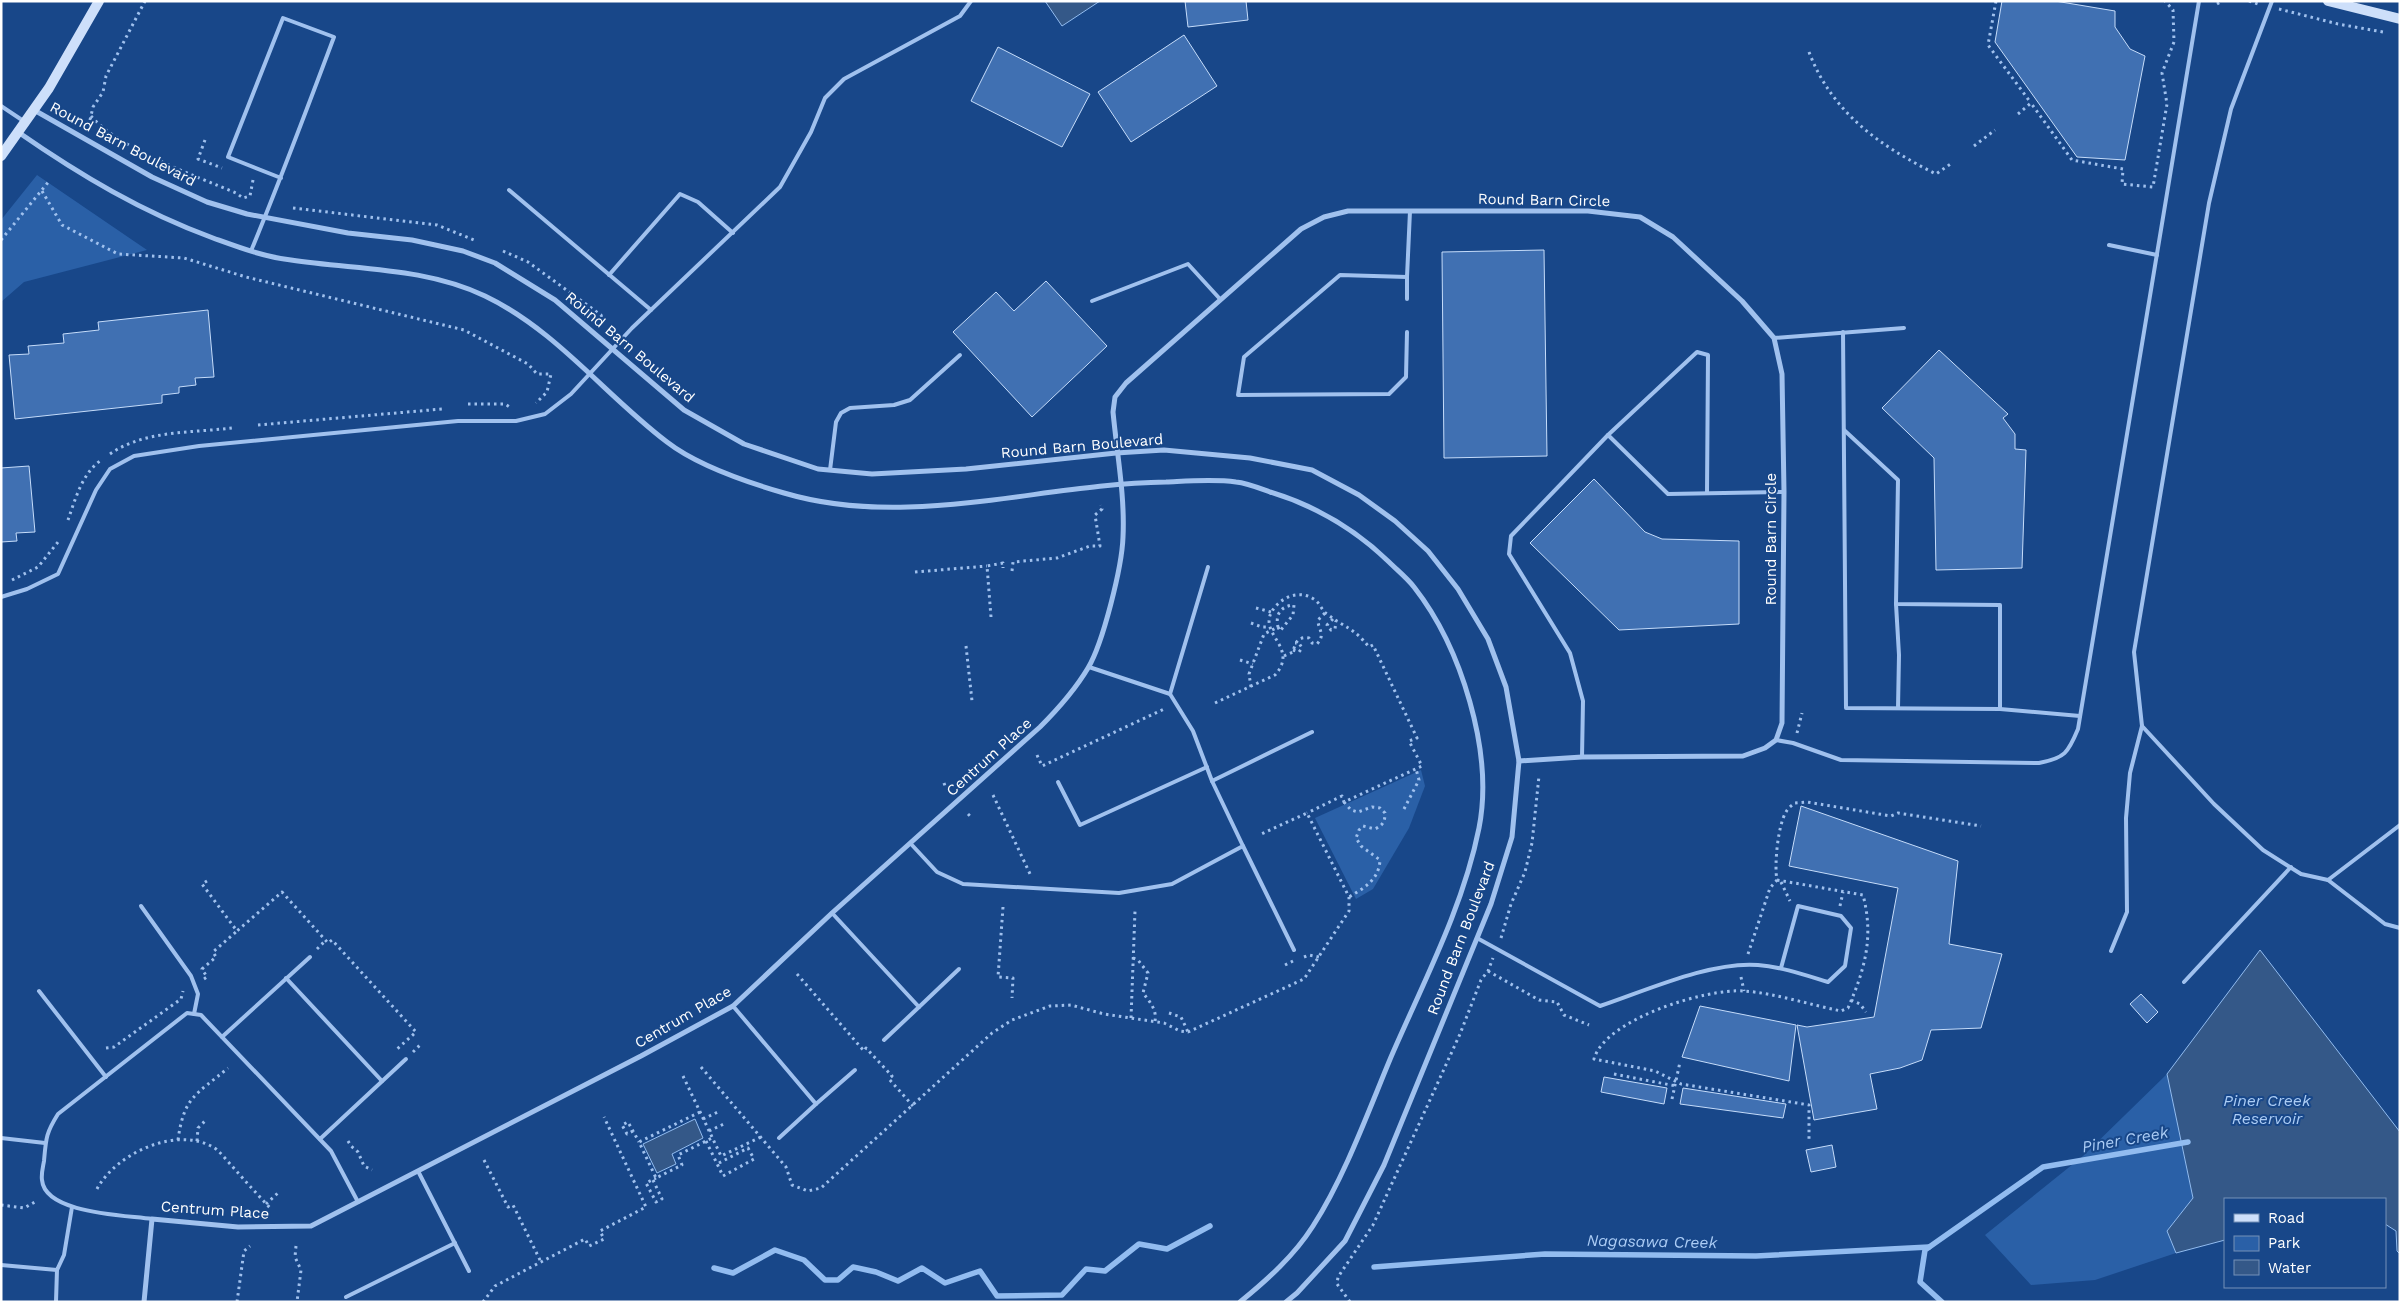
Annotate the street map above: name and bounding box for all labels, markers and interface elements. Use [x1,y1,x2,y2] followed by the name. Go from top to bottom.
[47,98,199,190] street label: Round Barn Boulevard
[1478,190,1610,210] street label: Round Barn Circle
[562,288,698,406] street label: Round Barn Boulevard
[1000,430,1164,462] street label: Round Barn Boulevard
[1762,473,1780,605] street label: Round Barn Circle
[943,714,1035,800] street label: Centrum Place
[1423,859,1499,1017] street label: Round Barn Boulevard
[632,982,734,1052] street label: Centrum Place
[2223,1091,2312,1128] water label: Piner Creek Reservoir
[2080,1122,2171,1156] water label: Piner Creek
[160,1197,270,1223] street label: Centrum Place
[2224,1198,2386,1288] legend
[2268,1209,2305,1227] text: Road
[1587,1231,1719,1252] water label: Nagasawa Creek
[2268,1234,2301,1252] text: Park
[2268,1259,2311,1277] text: Water

